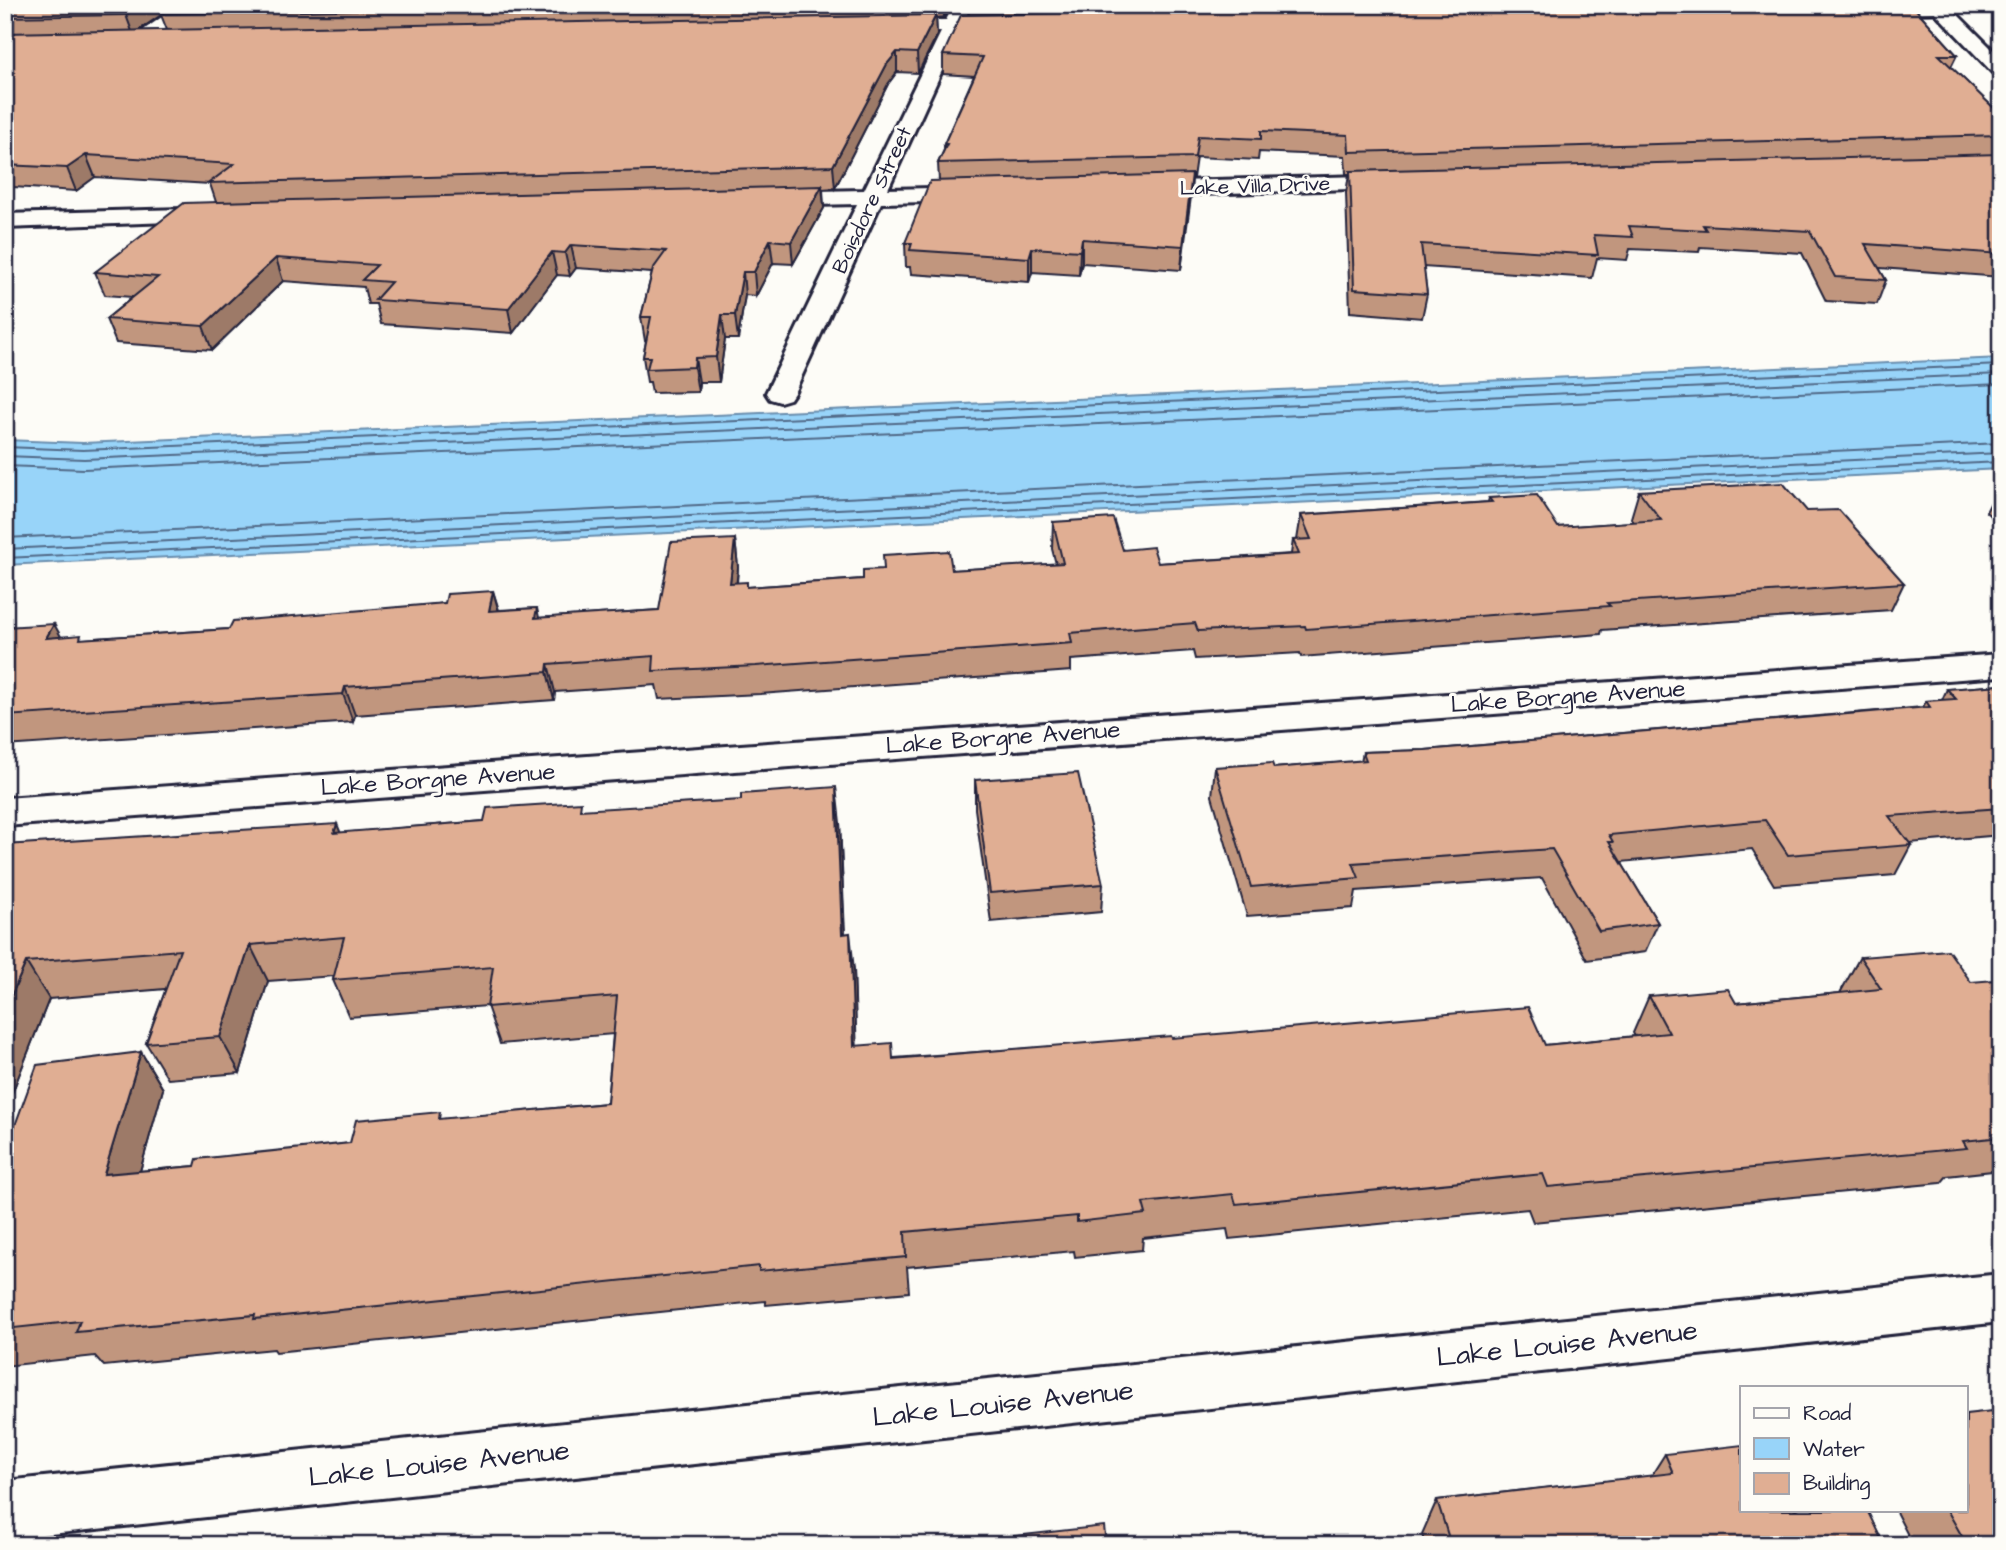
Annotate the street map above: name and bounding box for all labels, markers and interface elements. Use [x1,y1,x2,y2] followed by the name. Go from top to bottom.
[825,121,919,278] street label: Boisdore Street
[1179,169,1331,203] street label: Lake Villa Drive
[1450,672,1686,723] street label: Lake Borgne Avenue
[885,713,1121,764] street label: Lake Borgne Avenue
[320,755,556,806] street label: Lake Borgne Avenue
[1435,1311,1699,1377] street label: Lake Louise Avenue
[871,1371,1135,1437] street label: Lake Louise Avenue
[1740,1386,1968,1512] legend
[1803,1399,1851,1428] text: Road
[307,1431,571,1497] street label: Lake Louise Avenue
[1803,1435,1865,1464] text: Water
[1803,1469,1871,1500] text: Building

